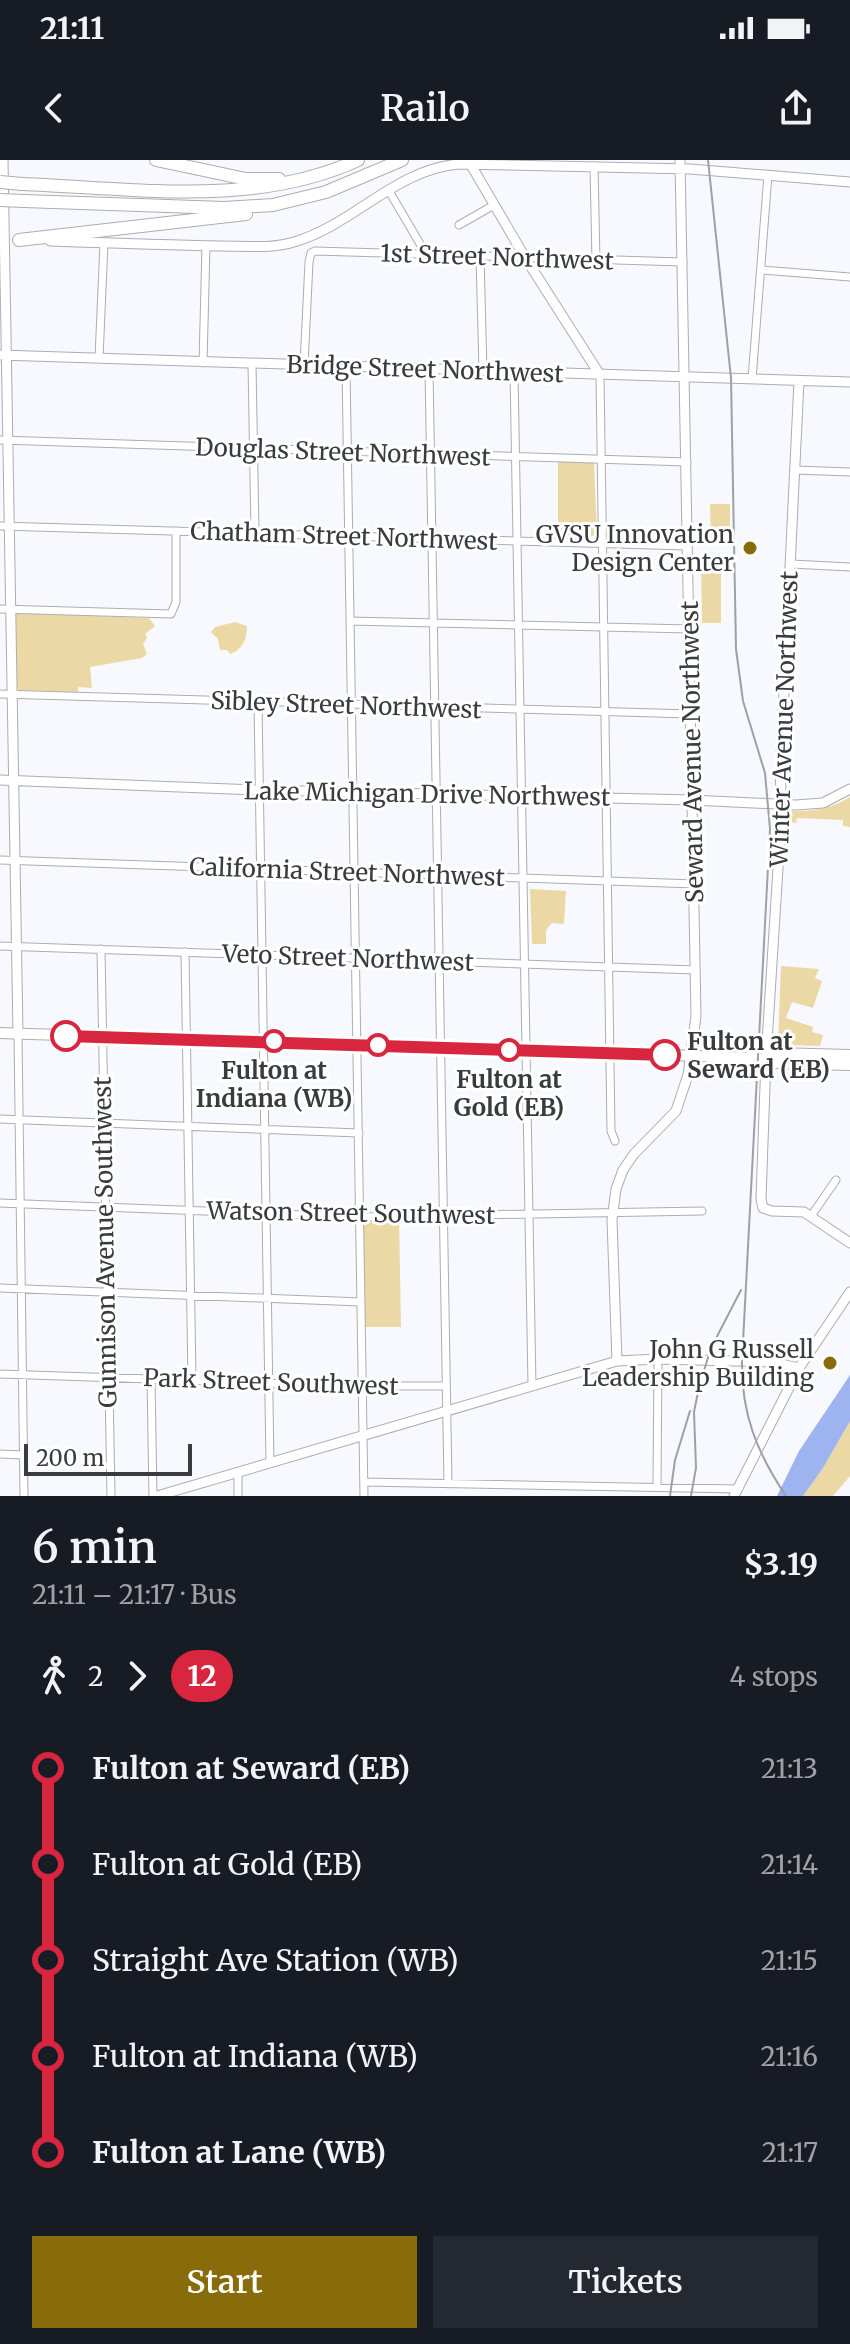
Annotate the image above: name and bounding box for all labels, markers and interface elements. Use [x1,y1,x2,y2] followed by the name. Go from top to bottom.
[40,9,104,47] text: 21:11
[32,86,76,130] icon: back
[380,86,470,131] text: Railo
[774,86,818,130] icon: share
[380,237,615,277] street label: 1st Street Northwest
[286,349,565,389] street label: Bridge Street Northwest
[195,431,492,473] street label: Douglas Street Northwest
[190,515,499,557] street label: Chatham Street Northwest
[536,519,734,578] place label: GVSU Innovation Design Center
[741,539,759,557] marker: GVSU Innovation Design Center
[763,570,805,869] street label: Winter Avenue Northwest
[674,600,710,903] street label: Seward Avenue Northwest
[210,685,483,725] street label: Sibley Street Northwest
[244,775,611,813] street label: Lake Michigan Drive Northwest
[189,851,506,893] street label: California Street Northwest
[221,938,475,978] street label: Veto Street Northwest
[51,1021,81,1051] unlabelled marker
[687,1026,830,1085] place label: Fulton at Seward (EB)
[263,1030,285,1052] marker: Fulton at Indiana (WB)
[367,1034,389,1056] unlabelled marker
[498,1039,520,1061] marker: Fulton at Gold (EB)
[650,1040,680,1070] marker: Fulton at Seward (EB)
[196,1055,352,1114] place label: Fulton at Indiana (WB)
[454,1064,564,1123] place label: Fulton at Gold (EB)
[87,1076,123,1408] street label: Gunnison Avenue Southwest
[205,1195,496,1231] street label: Watson Street Southwest
[582,1334,814,1393] place label: John G Russell Leadership Building
[821,1354,839,1372] marker: John G Russell Leadership Building
[143,1362,400,1402] street label: Park Street Southwest
[24,1440,192,1476] scale bar
[36,1444,104,1472] text: 200 m
[32,1520,157,1575] text: 6 min
[744,1545,818,1583] text: $3.19
[32,1578,237,1611] text: 21:11 – 21:17 · Bus
[32,1654,76,1698] icon: walk
[115,1654,159,1698] icon: forward
[187,1658,217,1694] text: 12
[88,1660,103,1693] text: 2
[729,1660,818,1693] text: 4 stops
[92,1749,410,1787] text: Fulton at Seward (EB)
[761,1752,818,1785] text: 21:13
[92,1845,363,1883] text: Fulton at Gold (EB)
[761,1848,818,1881] text: 21:14
[92,1941,459,1979] text: Straight Ave Station (WB)
[761,1944,818,1977] text: 21:15
[92,2037,418,2075] text: Fulton at Indiana (WB)
[760,2040,818,2073] text: 21:16
[92,2133,386,2171] text: Fulton at Lane (WB)
[762,2136,818,2169] text: 21:17
[32,2236,417,2328] button: Start
[433,2236,818,2328] button: Tickets

